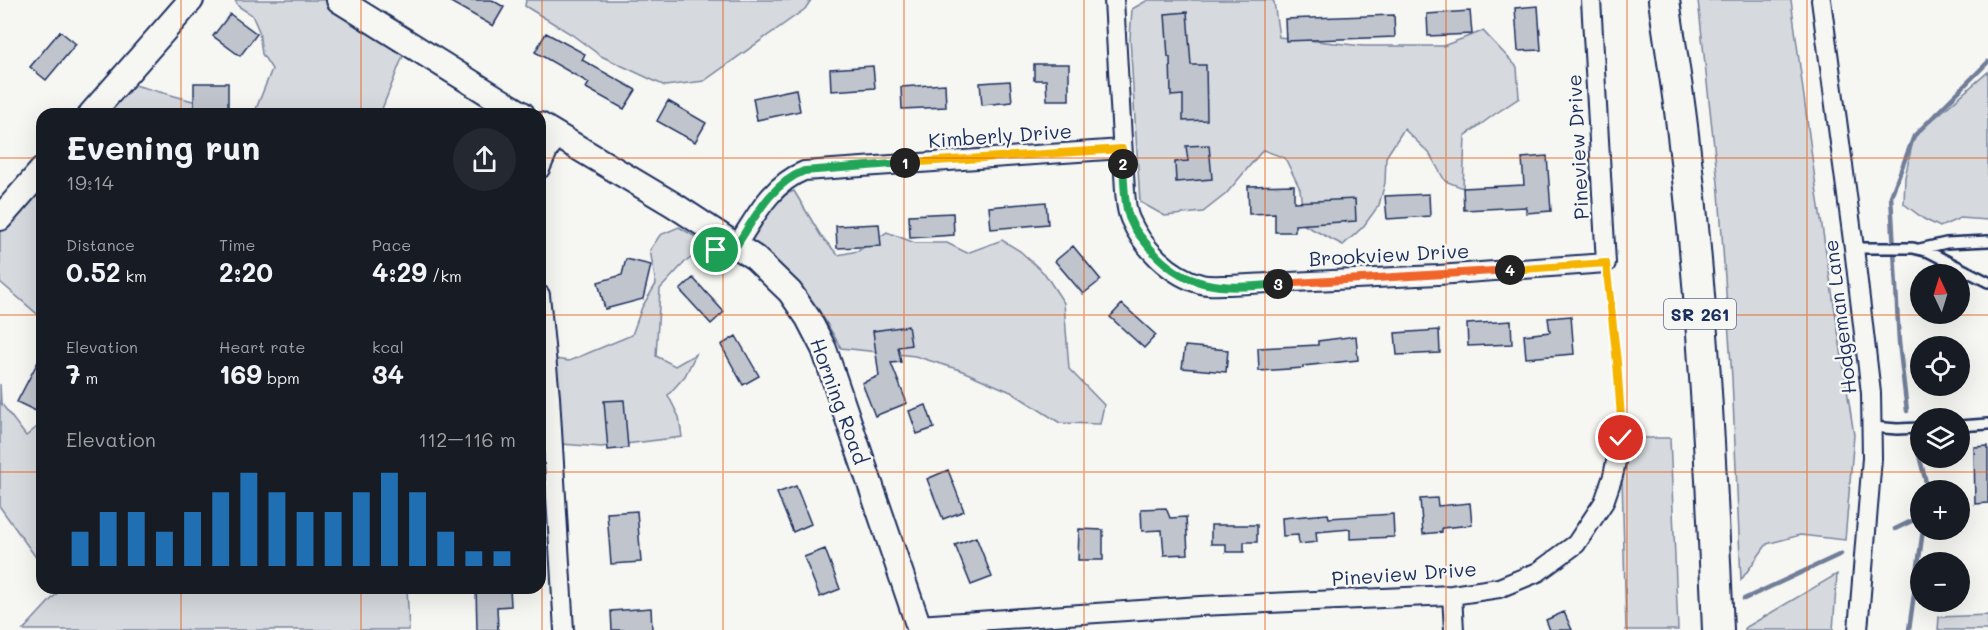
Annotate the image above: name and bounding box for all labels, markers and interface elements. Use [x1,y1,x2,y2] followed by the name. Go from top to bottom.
[1560,74,1594,220] street label: Pineview Drive
[927,117,1073,153] street label: Kimberly Drive
[66,125,260,168] text: Evening run
[453,128,516,191] button: share
[890,148,920,178] pin: 1
[1108,149,1138,179] pin: 2
[901,152,909,173] text: 1
[1119,153,1127,174] text: 2
[66,169,114,195] text: 19:14
[690,224,741,275] pin
[699,233,732,266] icon: arrive
[66,234,135,255] text: Distance
[219,234,255,255] text: Time
[372,234,411,255] text: Pace
[1308,237,1470,271] street label: Brookview Drive
[1817,238,1861,396] street label: Hodgeman Lane
[66,255,120,289] text: 0.52
[219,255,273,289] text: 2:20
[372,255,427,289] text: 4:29
[1495,255,1525,285] pin: 4
[1505,259,1515,280] text: 4
[1910,264,1970,324] north arrow
[1910,264,1970,612] map controls
[120,265,147,286] text: km
[427,265,462,286] text: /km
[1263,269,1293,299] pin: 3
[1273,273,1283,294] text: 3
[1664,299,1736,329] road number: SR 261
[805,334,875,468] street label: Horning Road
[66,336,138,357] text: Elevation
[219,336,305,357] text: Heart rate
[372,336,404,357] text: kcal
[1910,336,1970,396] button: locate
[66,357,80,391] text: 7
[219,357,262,391] text: 169
[372,357,404,391] text: 34
[80,367,98,388] text: m
[262,367,300,388] text: bpm
[1910,408,1970,468] button: layers
[1595,412,1646,463] pin
[1604,421,1637,454] icon: check
[66,426,156,452] text: Elevation
[418,426,516,452] text: 112–116 m
[1910,480,1970,540] button: +
[1910,552,1970,612] button: −
[1330,555,1478,591] street label: Pineview Drive

